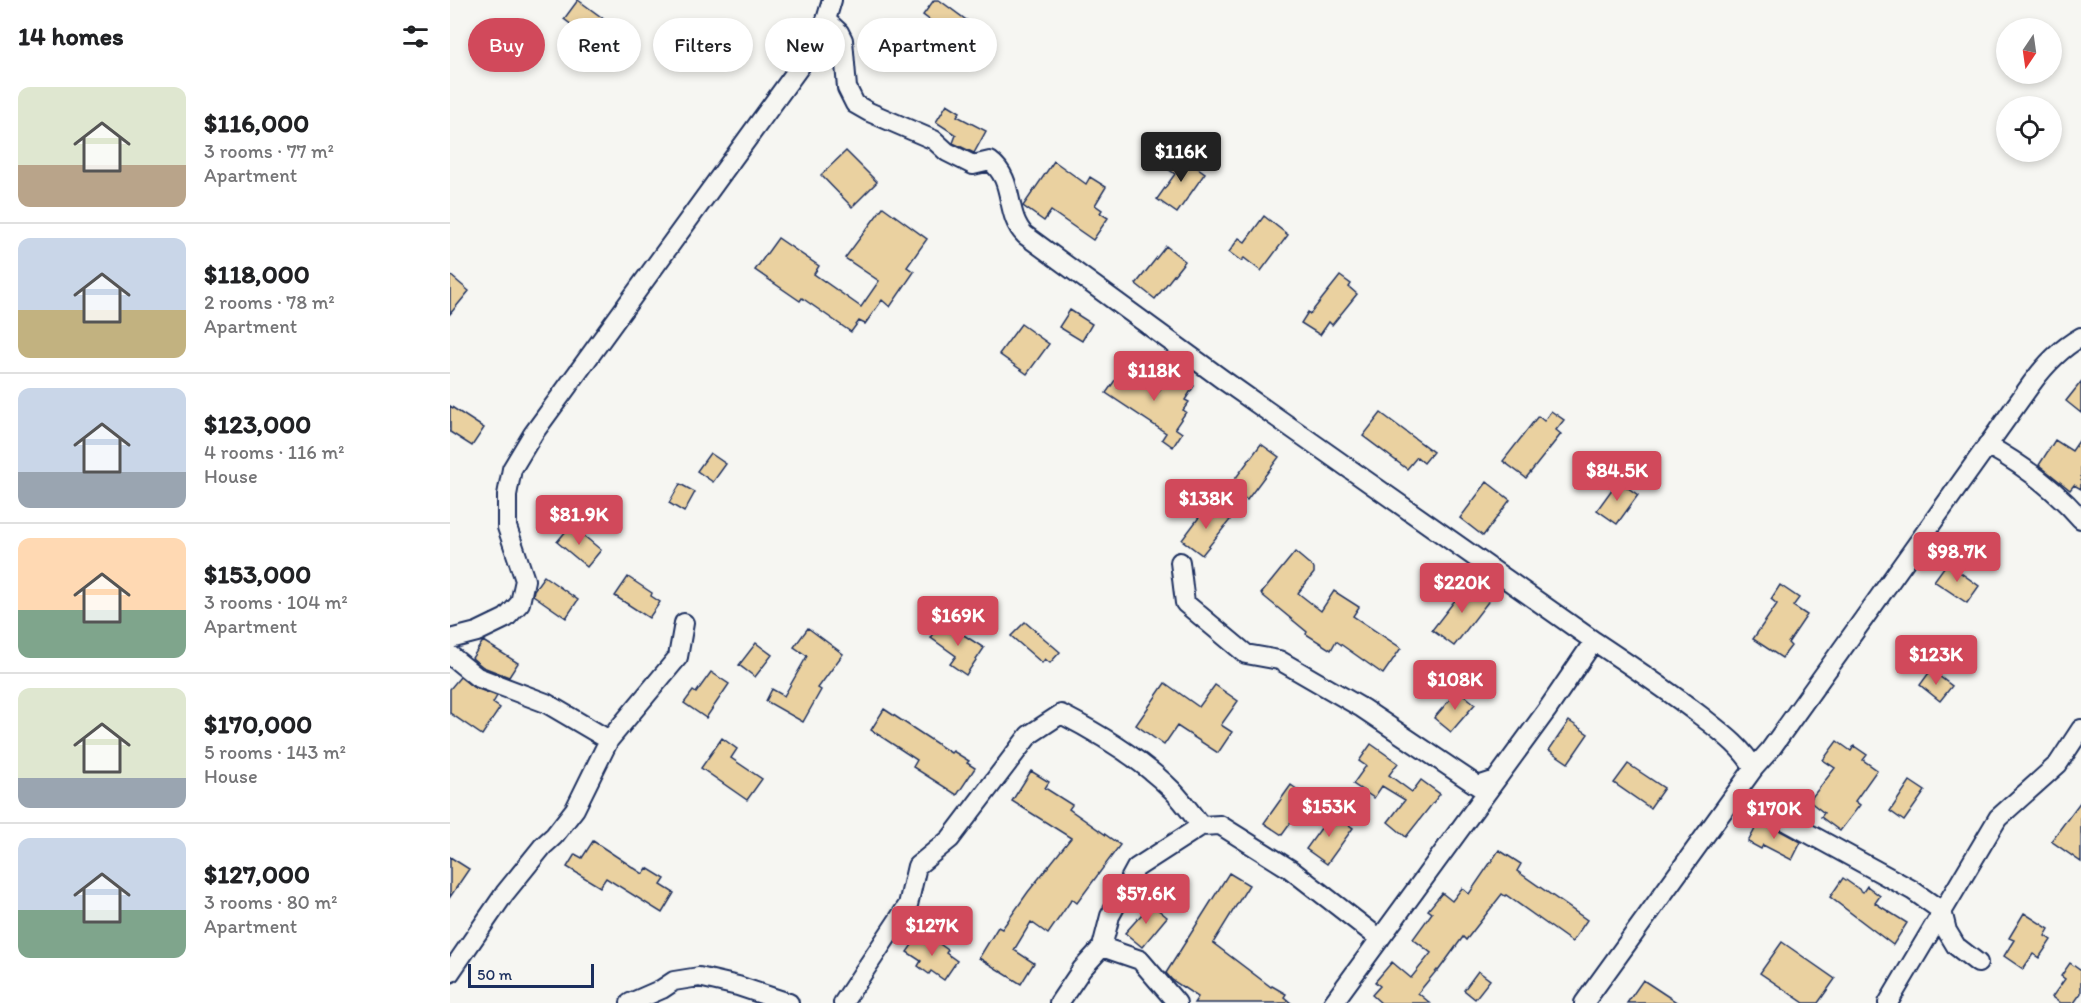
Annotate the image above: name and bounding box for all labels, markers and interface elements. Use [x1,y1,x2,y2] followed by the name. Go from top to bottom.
[468,18,545,72] chip: Buy
[557,18,641,72] chip: Rent
[653,18,753,72] chip: Filters
[765,18,845,72] chip: New
[857,18,997,72] chip: Apartment
[1996,18,2062,84] north arrow
[1996,18,2062,162] map controls
[18,20,124,52] text: 14 homes
[399,20,432,53] icon: filters
[1996,96,2062,162] button: locate
[204,107,309,139] text: $116,000
[66,111,138,183] icon: home
[1139,132,1223,183] pin: $116K
[204,139,334,163] text: 3 rooms · 77 m²
[1155,139,1207,163] text: $116K
[204,163,297,187] text: Apartment
[204,258,310,290] text: $118,000
[66,262,138,334] icon: home
[204,290,335,314] text: 2 rooms · 78 m²
[204,314,297,338] text: Apartment
[1112,351,1196,402] pin: $118K
[1128,358,1180,382] text: $118K
[204,408,311,440] text: $123,000
[66,412,138,484] icon: home
[204,440,344,464] text: 4 rooms · 116 m²
[1568,451,1666,502] pin: $84.5K
[1586,458,1648,482] text: $84.5K
[204,464,258,488] text: House
[1164,479,1248,530] pin: $138K
[1179,486,1233,510] text: $138K
[530,495,628,546] pin: $81.9K
[550,502,608,526] text: $81.9K
[1908,532,2006,583] pin: $98.7K
[1927,539,1987,563] text: $98.7K
[204,558,311,590] text: $153,000
[66,562,138,634] icon: home
[1420,563,1504,614] pin: $220K
[1434,570,1490,594] text: $220K
[204,590,348,614] text: 3 rooms · 104 m²
[916,596,1000,647] pin: $169K
[931,603,985,627] text: $169K
[204,614,297,638] text: Apartment
[1894,635,1978,686] pin: $123K
[1909,642,1963,666] text: $123K
[1413,660,1497,711] pin: $108K
[1427,667,1483,691] text: $108K
[204,708,312,740] text: $170,000
[66,712,138,784] icon: home
[204,740,346,764] text: 5 rooms · 143 m²
[204,764,258,788] text: House
[1287,787,1371,838] pin: $153K
[1732,789,1816,840] pin: $170K
[1302,794,1356,818] text: $153K
[1747,796,1801,820] text: $170K
[204,858,310,890] text: $127,000
[66,862,138,934] icon: home
[1097,874,1195,925] pin: $57.6K
[1117,881,1175,905] text: $57.6K
[204,890,337,914] text: 3 rooms · 80 m²
[890,906,974,957] pin: $127K
[906,913,958,937] text: $127K
[204,914,297,938] text: Apartment
[468,961,594,988] scale bar
[477,965,512,984] text: 50 m

